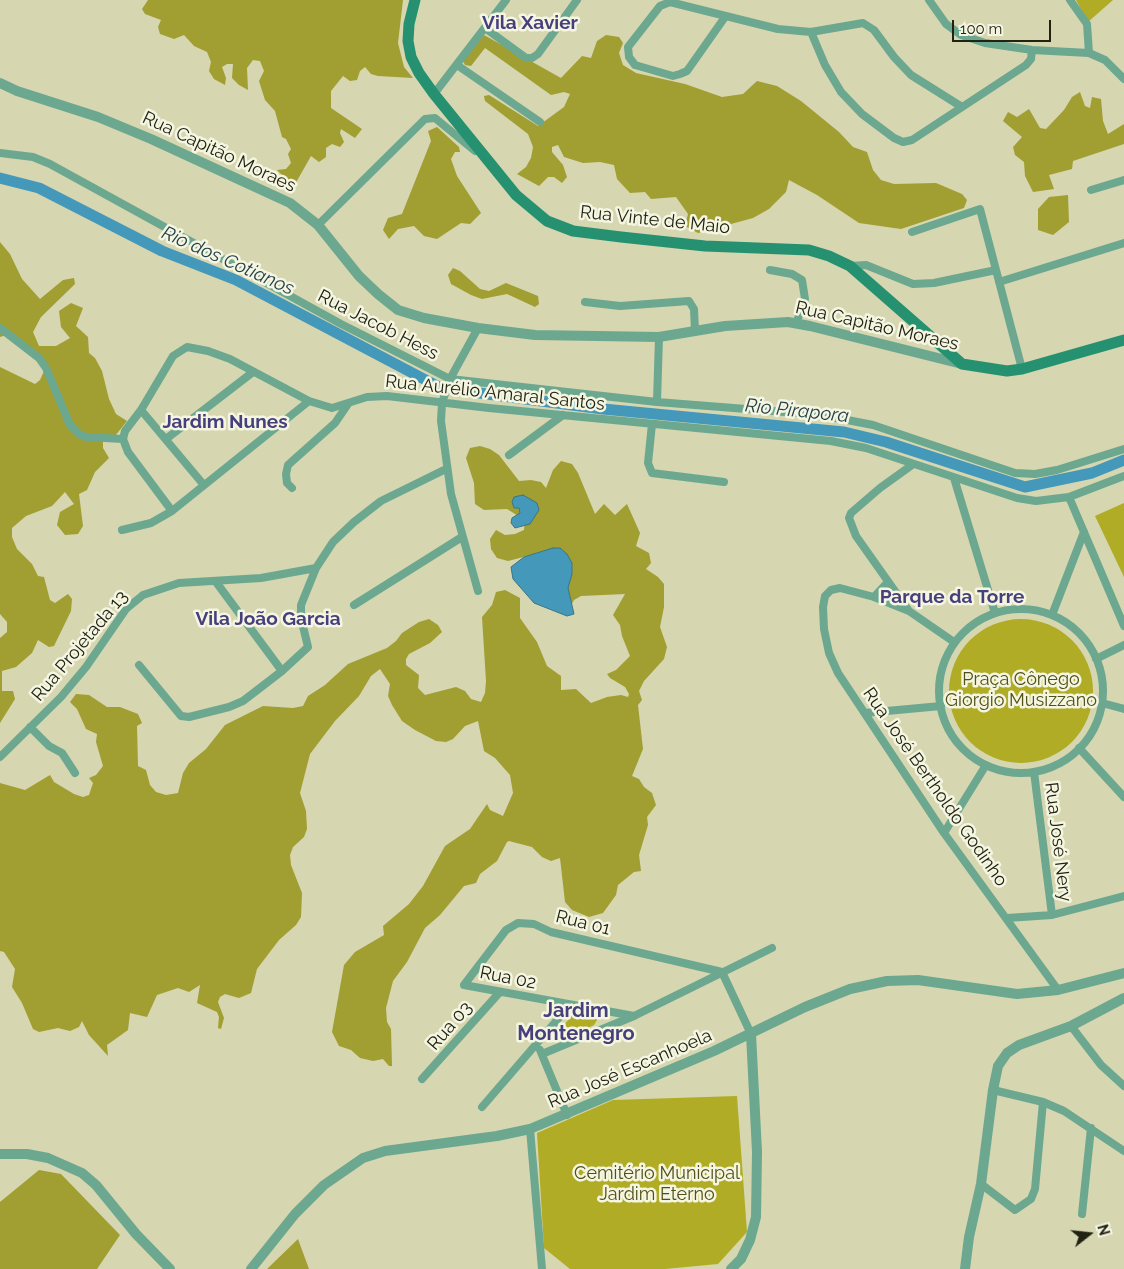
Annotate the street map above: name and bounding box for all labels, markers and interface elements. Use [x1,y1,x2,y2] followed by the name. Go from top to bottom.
[954,10,1053,42] scale bar
[482,12,578,34] district label: Vila Xavier
[960,20,1002,38] text: 100 m
[139,107,299,197] street label: Rua Capitão Moraes
[579,201,731,239] street label: Rua Vinte de Maio
[158,222,298,300] water label: Rio dos Cotianos
[314,285,442,365] street label: Rua Jacob Hess
[793,297,961,355] street label: Rua Capitão Moraes
[384,371,606,415] street label: Rua Aurélio Amaral Santos
[744,394,850,428] water label: Rio Pirapora
[162,411,288,433] district label: Jardim Nunes
[27,586,133,706] street label: Rua Projetada 13
[880,586,1024,608] district label: Parque da Torre
[195,608,341,630] district label: Vila João Garcia
[945,669,1097,712] park label: Praça Cônego Giorgio Musizzano
[858,683,1012,891] street label: Rua José Bertholdo Godinho
[1040,781,1076,903] street label: Rua José Nery
[553,906,613,940] street label: Rua 01
[478,962,538,994] street label: Rua 02
[423,997,477,1055] street label: Rua 03
[517,999,635,1046] district label: Jardim Montenegro
[545,1025,715,1113] street label: Rua José Escanhoela
[574,1163,740,1206] park label: Cemitério Municipal Jardim Eterno
[1064,1209,1114,1259] north arrow
[1094,1223,1113,1237] text: N

